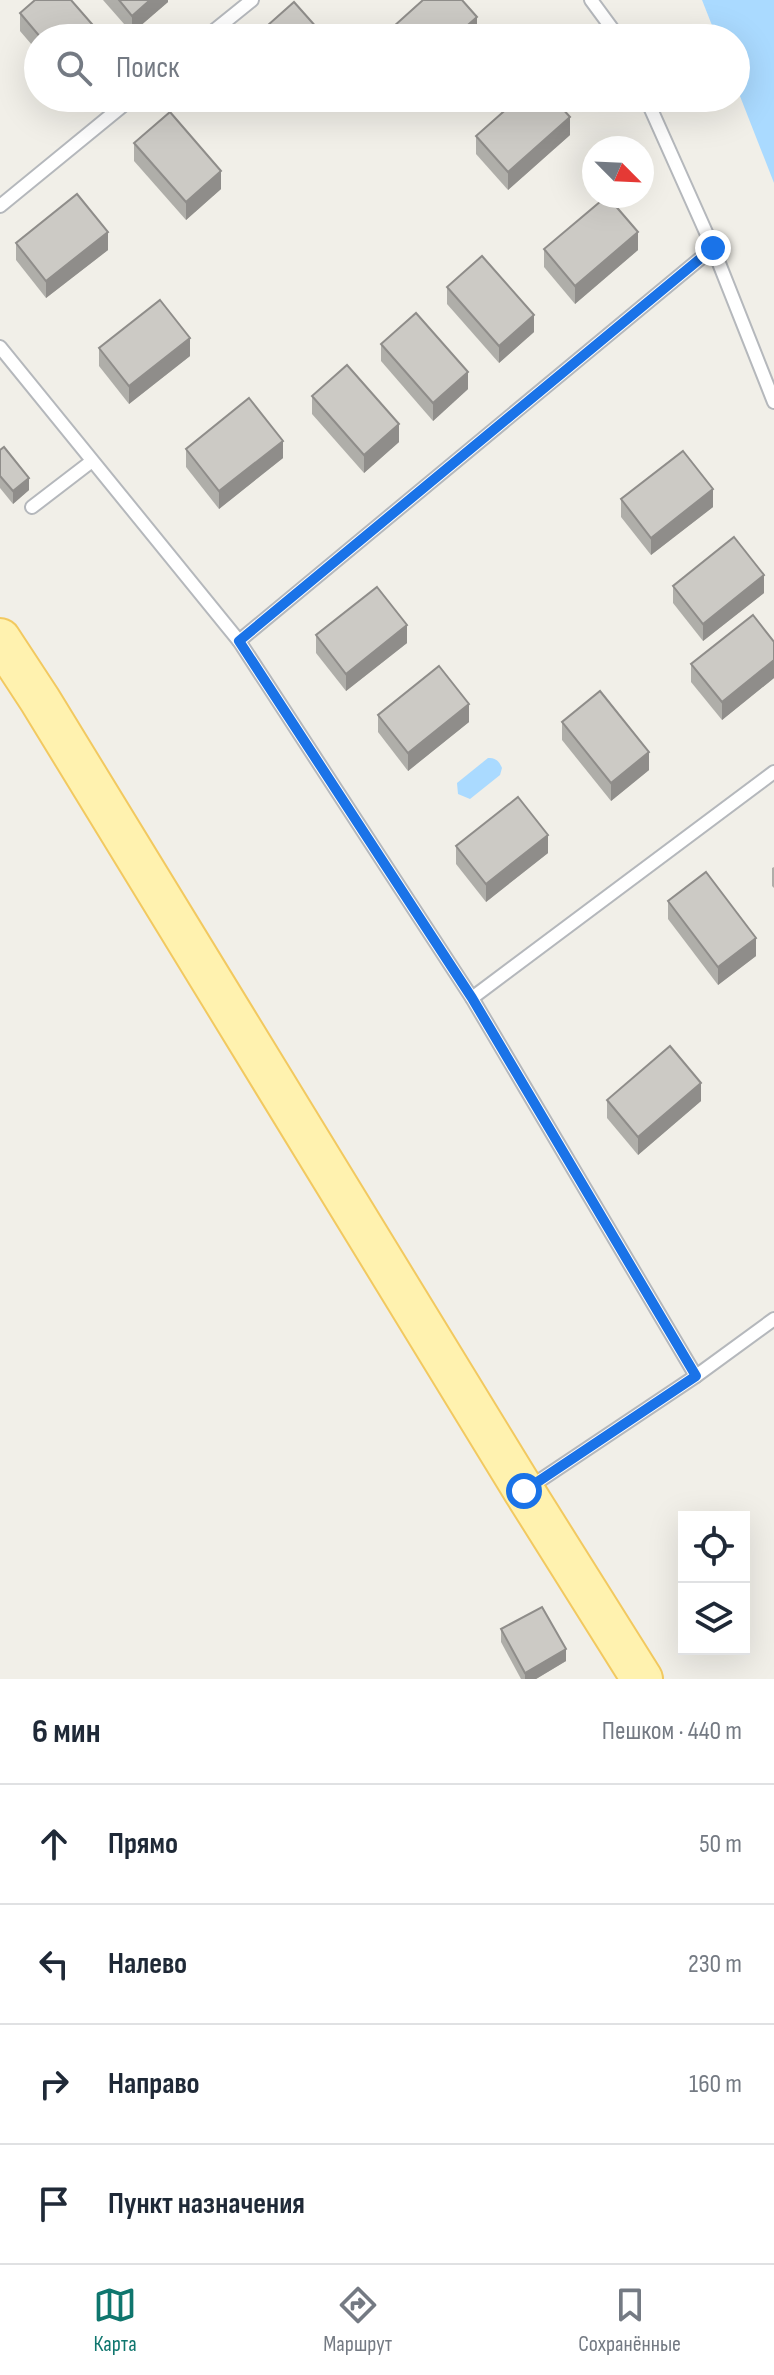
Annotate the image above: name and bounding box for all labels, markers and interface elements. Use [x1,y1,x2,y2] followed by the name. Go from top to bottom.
[24,24,750,112] search box
[52,46,96,90] icon: search
[116,50,179,86] text: Поиск
[582,136,654,208] north arrow
[695,230,731,266] route end
[506,1473,542,1509] route start
[678,1511,750,1655] map controls
[678,1511,750,1583] button: locate
[678,1583,750,1655] button: layers
[32,1711,101,1752] text: 6 мин
[602,1716,742,1747] text: Пешком · 440 m
[32,1822,76,1866] icon: ahead
[108,1826,178,1862] text: Прямо
[699,1829,742,1860] text: 50 m
[32,1942,76,1986] icon: left
[108,1946,187,1982] text: Налево
[688,1949,742,1980] text: 230 m
[32,2062,76,2106] icon: right
[108,2066,200,2102] text: Направо
[689,2069,742,2100] text: 160 m
[32,2182,76,2226] icon: arrive
[108,2186,305,2222] text: Пункт назначения
[93,2283,137,2358] tab: Карта
[323,2283,392,2358] tab: Маршрут
[578,2283,681,2358] tab: Сохранённые

